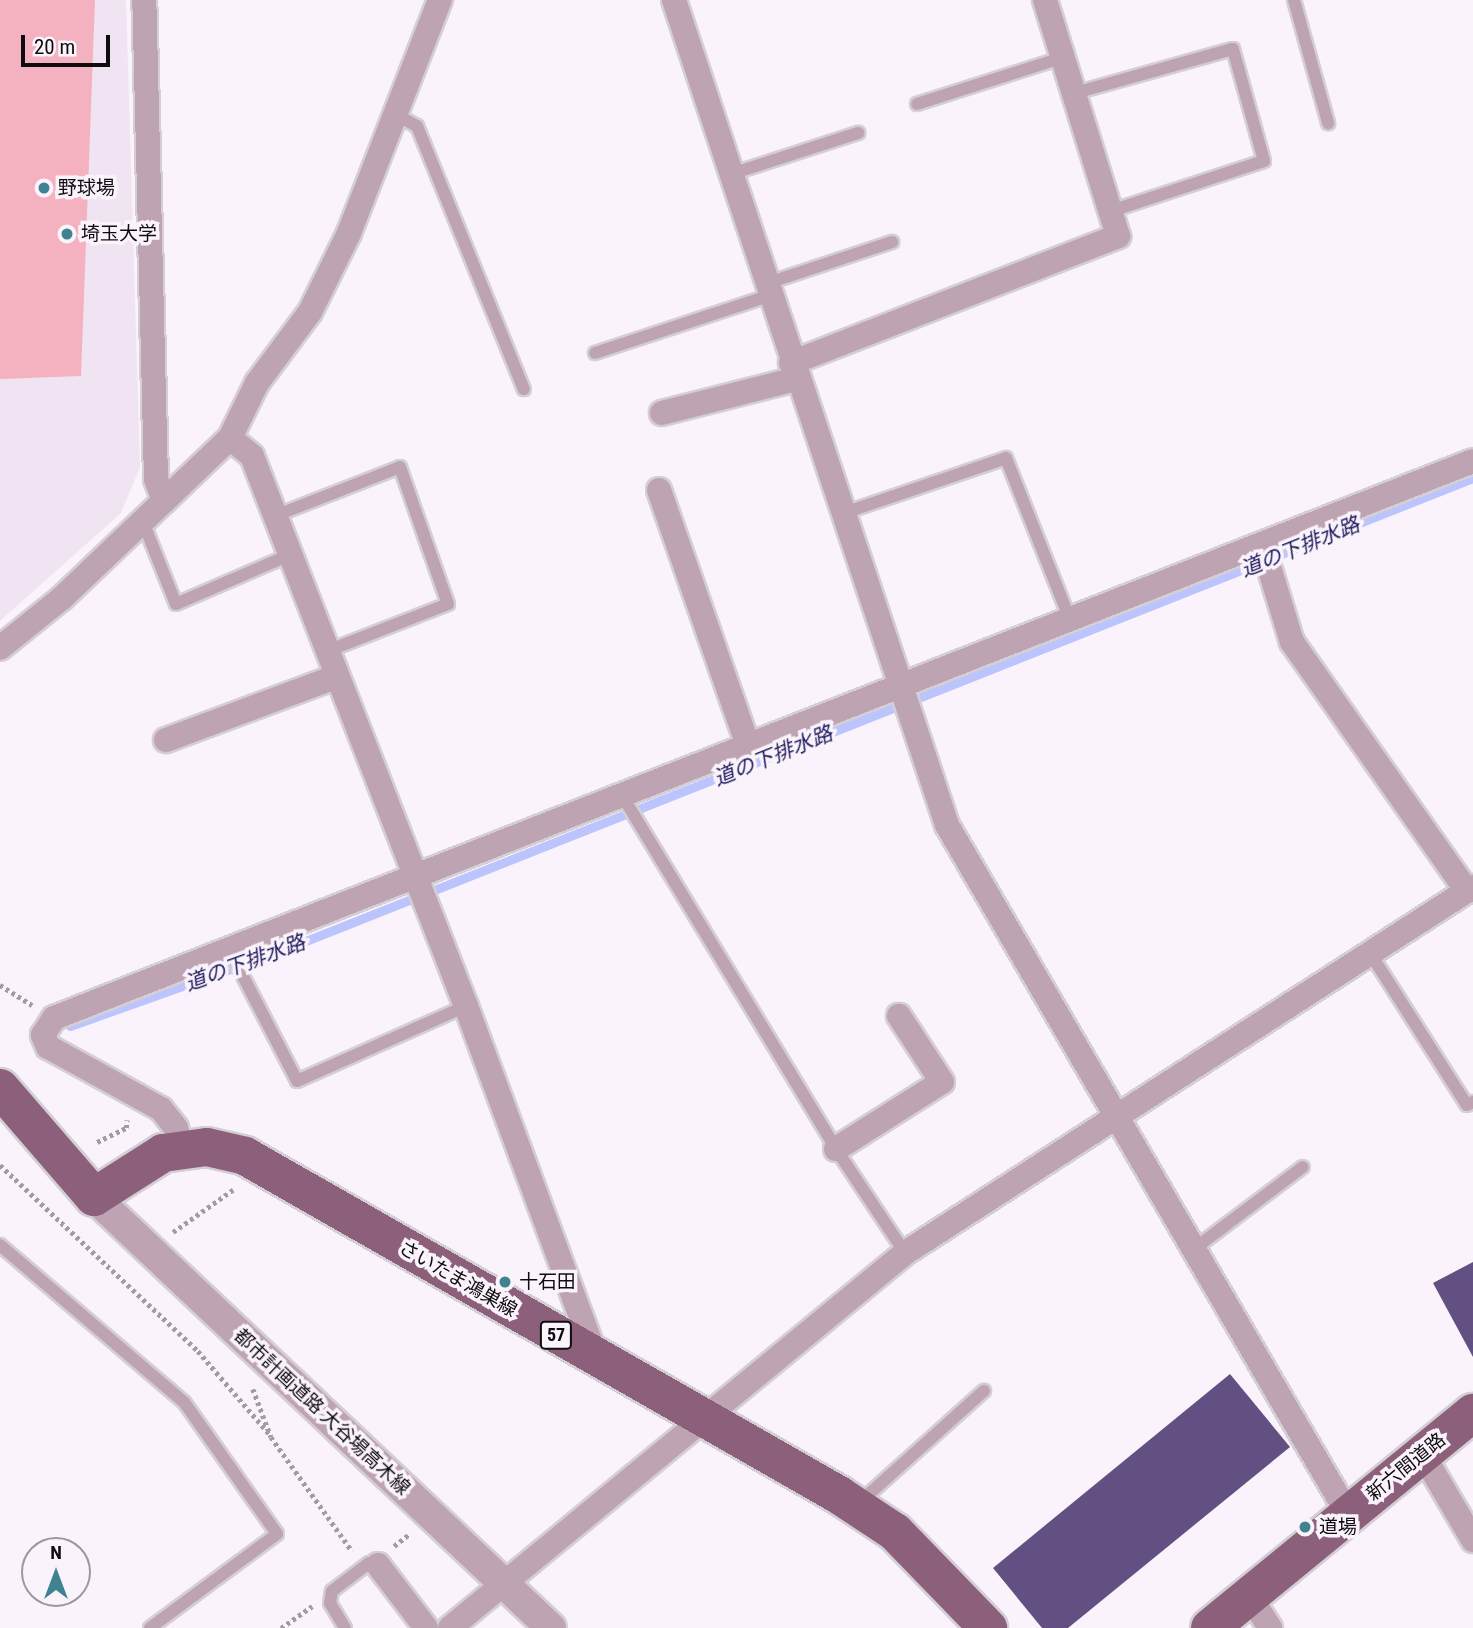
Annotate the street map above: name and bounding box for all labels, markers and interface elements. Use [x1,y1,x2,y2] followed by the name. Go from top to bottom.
[24,21,114,65] scale bar
[34,35,75,59] text: 20 m
[58,177,115,199] place label: 野球場
[36,180,52,196] marker: 野球場
[81,223,157,245] place label: 埼玉大学
[59,226,75,242] marker: 埼玉大学
[1237,512,1363,582] water label: 道の下排水路
[710,721,836,791] water label: 道の下排水路
[181,930,309,996] water label: 道の下排水路
[395,1236,521,1322] street label: さいたま鴻巣線
[519,1271,576,1293] place label: 十石田
[497,1274,513,1290] marker: 十石田
[538,1320,574,1350] road number: 57
[229,1324,415,1500] street label: 都市計画道路 大谷場高木線
[1362,1428,1450,1506] street label: 新六間道路
[1319,1516,1357,1538] place label: 道場
[1297,1519,1313,1535] marker: 道場
[21,1537,91,1607] north arrow
[50,1541,62,1564] text: N

